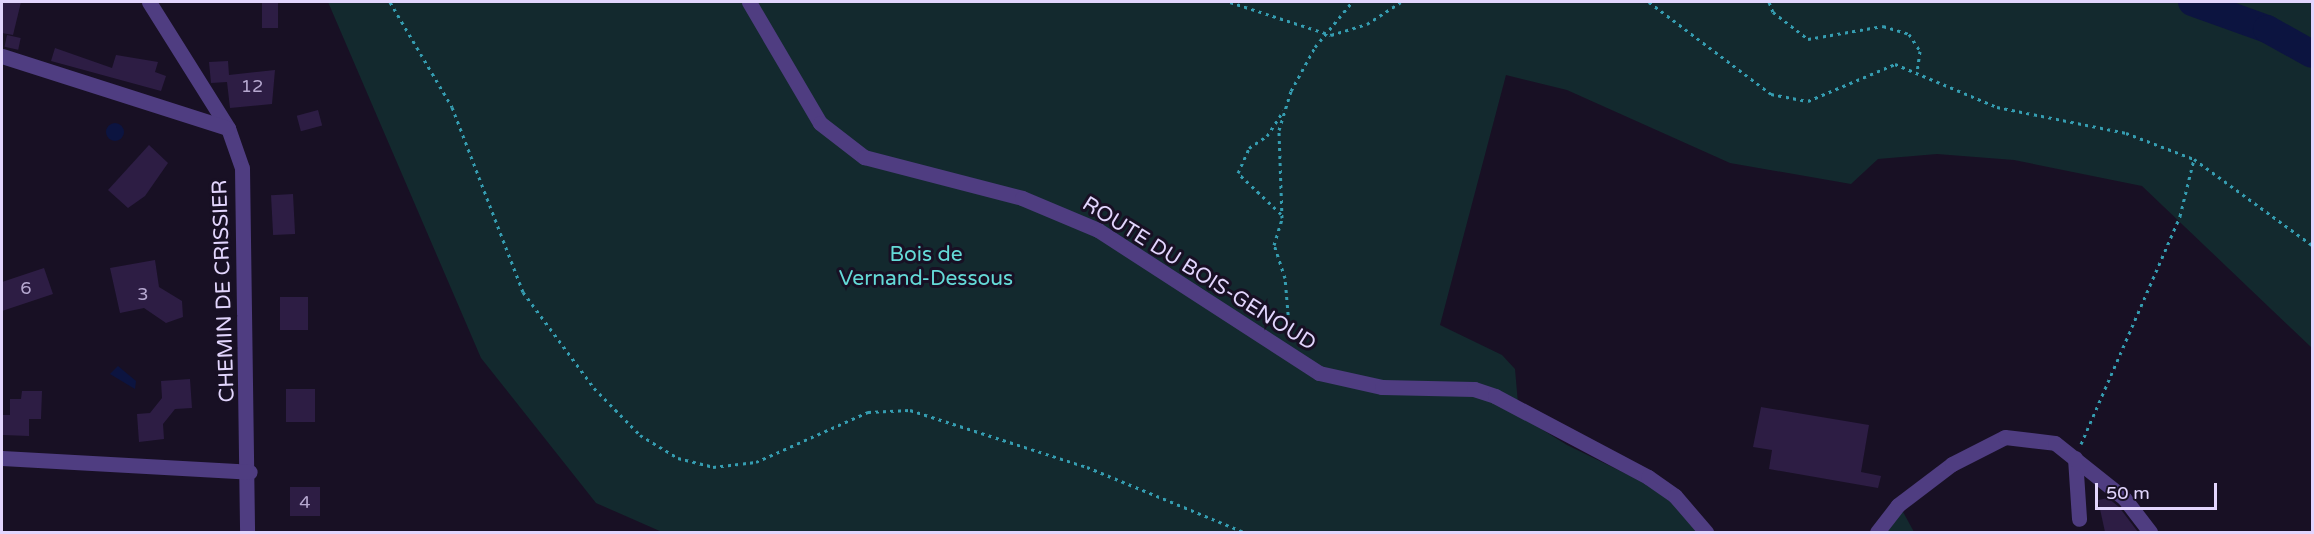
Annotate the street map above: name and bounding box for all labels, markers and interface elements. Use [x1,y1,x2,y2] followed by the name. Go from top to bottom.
[241,75,263,97] house number: 12
[208,179,240,403] street label: CHEMIN DE CRISSIER
[1078,192,1320,356] street label: ROUTE DU BOIS-GENOUD
[839,242,1013,292] park label: Bois de Vernand-Dessous
[20,277,32,299] house number: 6
[137,283,149,305] house number: 3
[2098,471,2220,509] scale bar
[2106,482,2150,504] text: 50 m
[299,491,311,513] house number: 4

